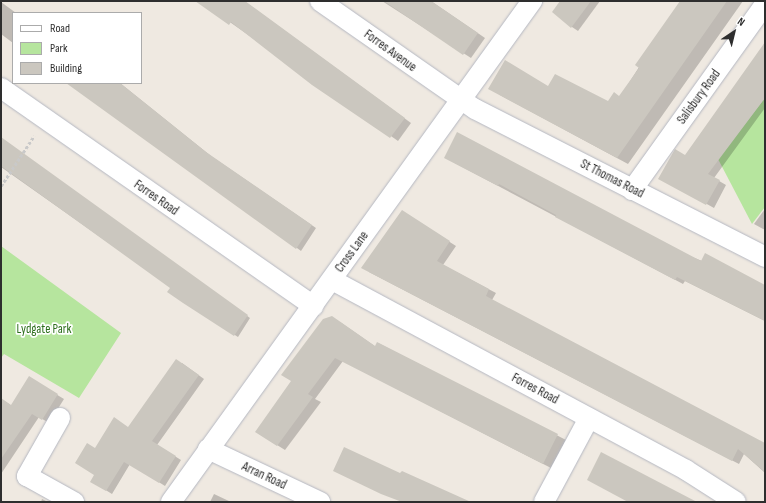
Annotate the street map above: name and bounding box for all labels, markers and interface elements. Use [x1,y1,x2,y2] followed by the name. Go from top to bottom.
[12,12,142,84] legend
[714,12,754,52] north arrow
[735,15,747,29] text: N
[50,21,70,36] text: Road
[361,27,419,75] street label: Forres Avenue
[50,41,68,56] text: Park
[50,61,82,76] text: Building
[674,67,724,127] street label: Salisbury Road
[578,156,646,202] street label: St Thomas Road
[131,177,181,219] street label: Forres Road
[332,228,372,276] street label: Cross Lane
[16,321,72,337] park label: Lydgate Park
[509,370,561,408] street label: Forres Road
[239,459,289,493] street label: Arran Road

